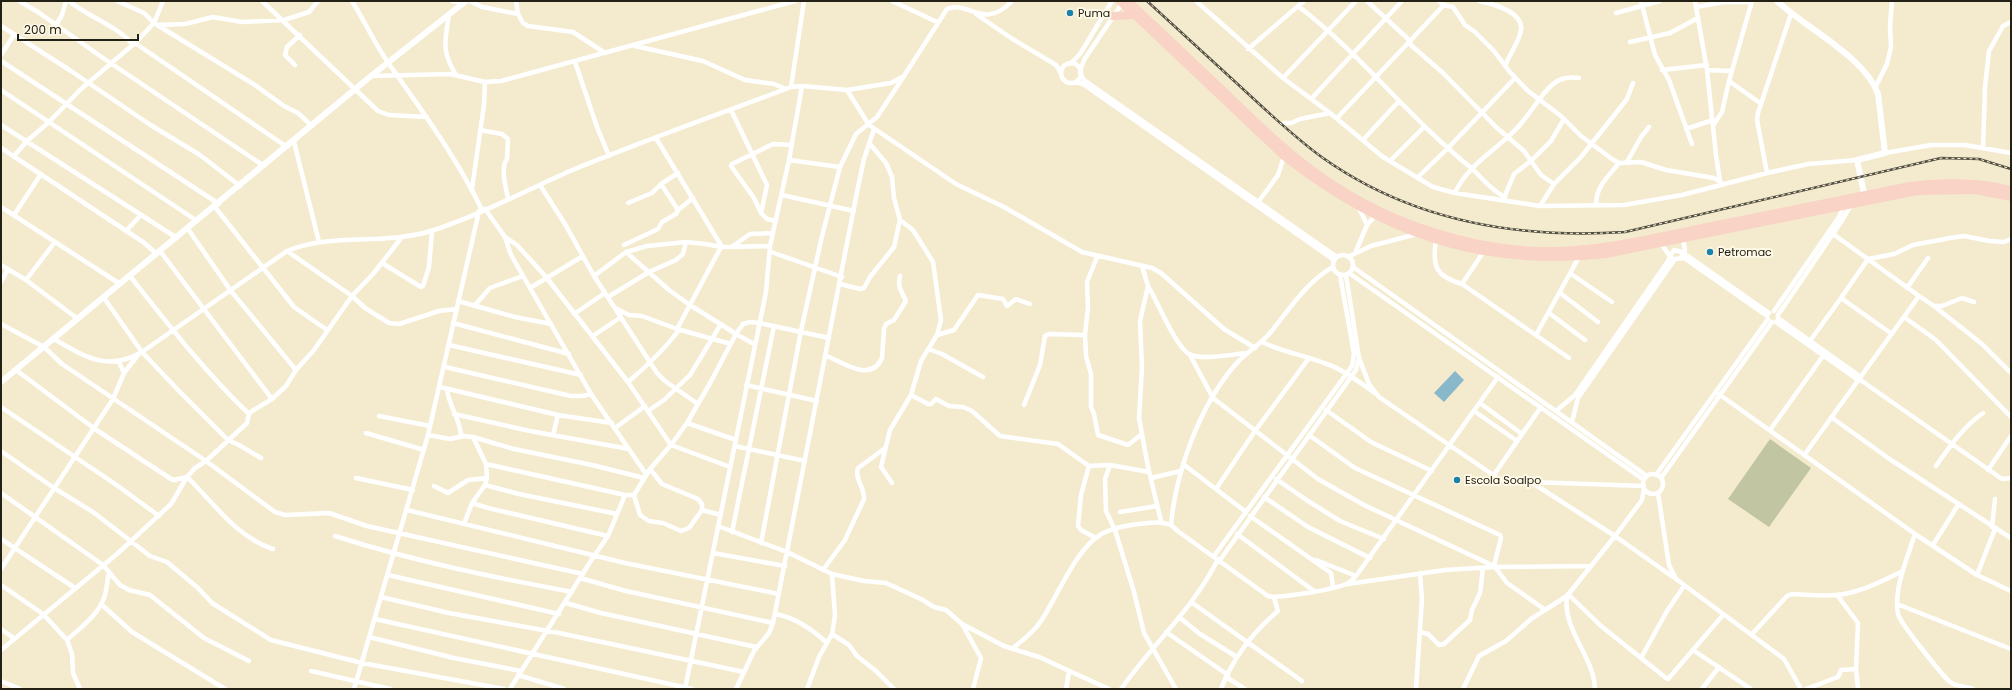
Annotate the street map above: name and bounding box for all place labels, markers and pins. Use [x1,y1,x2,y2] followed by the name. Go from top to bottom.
[1078,5,1110,21] place label: Puma
[1065,8,1075,18] marker: Puma
[1718,244,1772,260] place label: Petromac
[1705,247,1715,257] marker: Petromac
[1465,472,1541,488] place label: Escola Soalpo
[1452,475,1462,485] marker: Escola Soalpo

